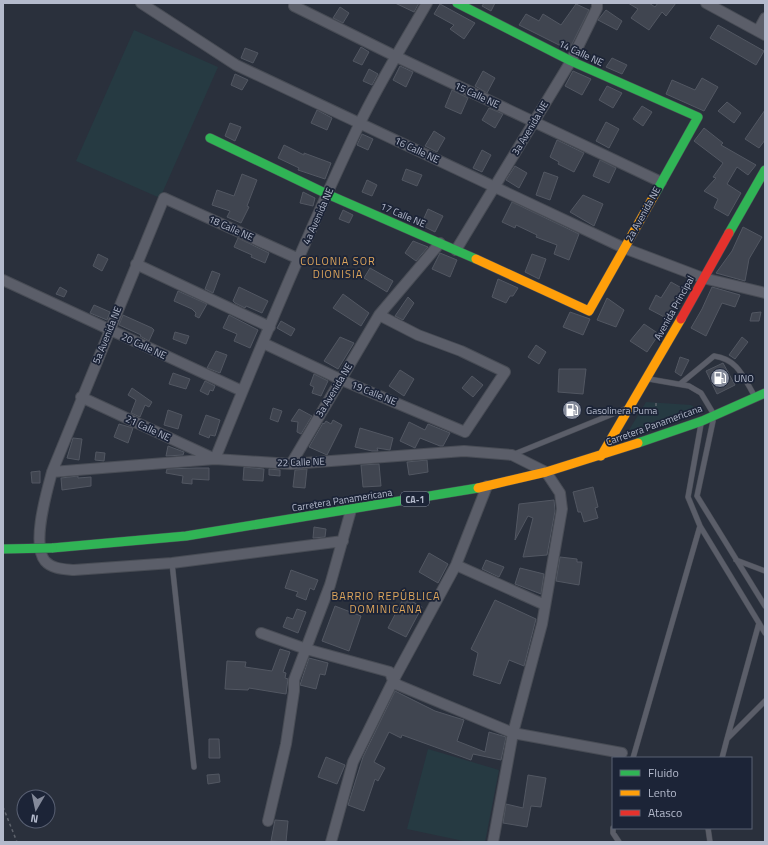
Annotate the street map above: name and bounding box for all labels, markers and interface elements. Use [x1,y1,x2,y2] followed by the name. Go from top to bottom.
[556,36,606,70] street label: 14 Calle NE
[452,78,502,112] street label: 15 Calle NE
[508,98,552,158] street label: 3a Avenida NE
[392,133,442,167] street label: 16 Calle NE
[622,183,665,244] street label: 2a Avenida NE
[299,185,337,247] street label: 4a Avenida NE
[378,199,428,231] street label: 17 Calle NE
[206,211,256,245] street label: 18 Calle NE
[300,253,376,282] district label: COLONIA SOR DIONISIA
[650,273,698,343] street label: Avenida Principal
[89,304,125,366] street label: 5a Avenida NE
[119,329,169,363] street label: 20 Calle NE
[312,360,356,420] street label: 3a Avenida NE
[709,367,731,389] fuel station icon: UNO
[734,371,754,386] place label: UNO
[349,377,399,409] street label: 19 Calle NE
[561,399,583,421] fuel station icon: Gasolinera Puma
[604,401,704,449] street label: Carretera Panamericana
[586,403,657,418] place label: Gasolinera Puma
[123,411,173,445] street label: 21 Calle NE
[277,454,326,470] street label: 22 Calle NE
[291,485,393,515] street label: Carretera Panamericana
[401,492,429,506] road number: CA-1
[332,588,440,617] district label: BARRIO REPÚBLICA DOMINICANA
[612,757,752,829] legend
[648,763,679,782] text: Fluido
[648,783,677,802] text: Lento
[16,789,56,829] north arrow
[648,803,682,822] text: Atasco
[29,810,39,827] text: N

